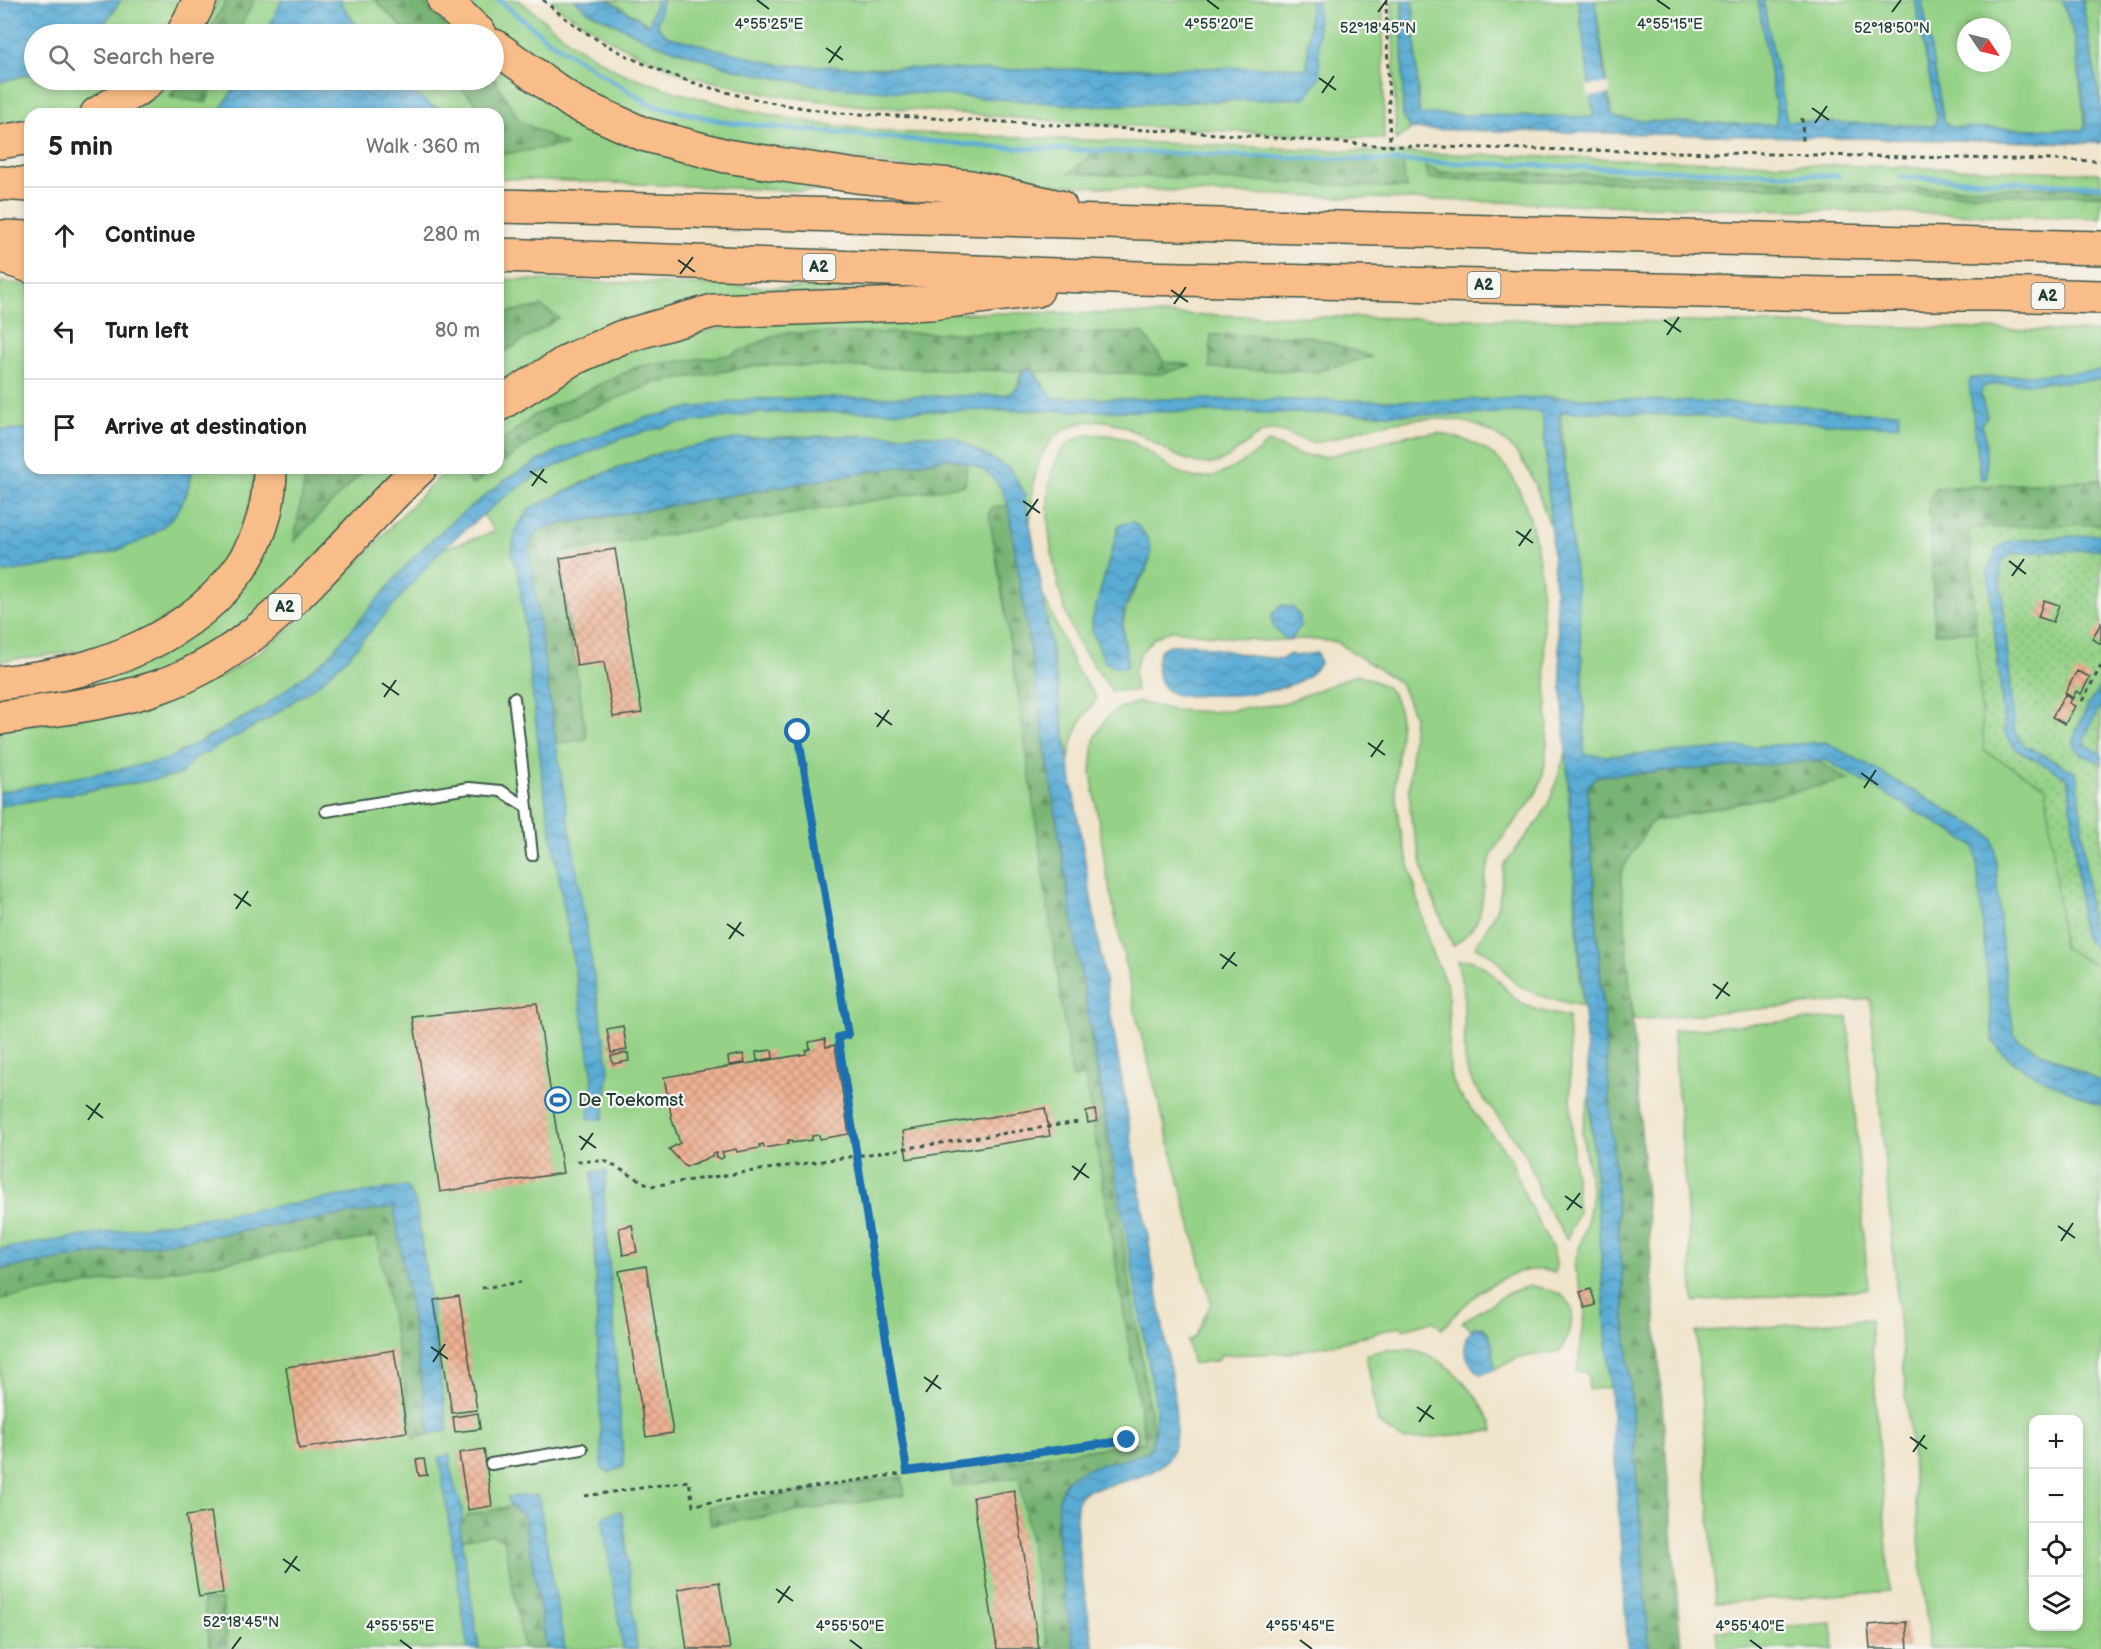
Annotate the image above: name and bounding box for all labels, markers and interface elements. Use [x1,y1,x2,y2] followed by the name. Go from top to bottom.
[735,15,804,34] text: 4°55'25"E
[1184,15,1254,34] text: 4°55'20"E
[1637,15,1703,34] text: 4°55'15"E
[1957,18,2011,72] north arrow
[1340,19,1416,38] text: 52°18'45"N
[1854,19,1930,38] text: 52°18'50"N
[24,24,504,90] search box
[45,41,78,74] icon: search
[93,44,215,71] text: Search here
[48,132,113,163] text: 5 min
[366,135,480,159] text: Walk · 360 m
[48,219,81,252] icon: ahead
[105,222,195,249] text: Continue
[423,223,480,247] text: 280 m
[802,254,836,280] road number: A2
[1468,272,1500,298] road number: A2
[2032,283,2064,309] road number: A2
[48,315,81,348] icon: left
[105,318,189,345] text: Turn left
[435,319,480,343] text: 80 m
[48,411,81,444] icon: arrive
[105,414,307,441] text: Arrive at destination
[268,594,302,620] road number: A2
[784,718,810,744] route start
[543,1085,573,1115] sports icon: De Toekomst
[578,1090,684,1111] place label: De Toekomst
[2029,1415,2083,1631] map controls
[2029,1415,2083,1469] button: +
[1113,1426,1139,1452] route end
[2029,1469,2083,1523] button: −
[2029,1523,2083,1577] button: locate
[2029,1577,2083,1631] button: layers
[203,1613,279,1632] text: 52°18'45"N
[366,1617,434,1636] text: 4°55'55"E
[816,1617,885,1636] text: 4°55'50"E
[1265,1617,1335,1636] text: 4°55'45"E
[1715,1617,1785,1636] text: 4°55'40"E

